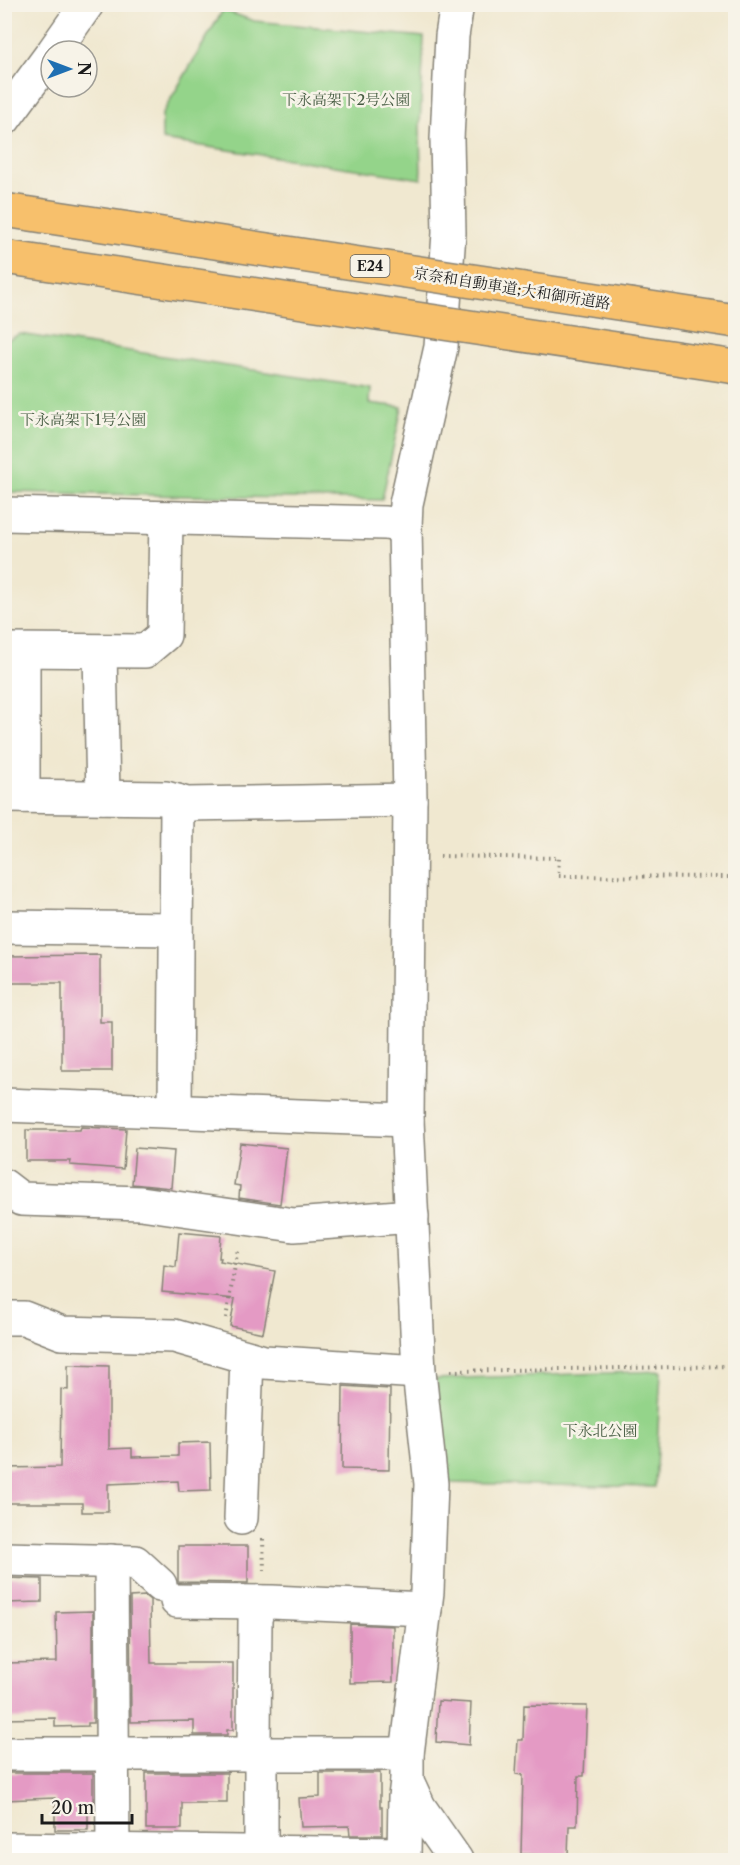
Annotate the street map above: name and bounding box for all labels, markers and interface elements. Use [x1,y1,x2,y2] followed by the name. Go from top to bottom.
[39,39,99,99] north arrow
[74,62,94,76] text: N
[282,90,410,109] park label: 下永高架下2号公園
[350,255,389,277] road number: E24
[412,263,612,313] street label: 京奈和自動車道;大和御所道路
[20,410,146,429] park label: 下永高架下1号公園
[562,1421,638,1440] park label: 下永北公園
[42,1787,132,1825] scale bar
[51,1797,95,1819] text: 20 m

